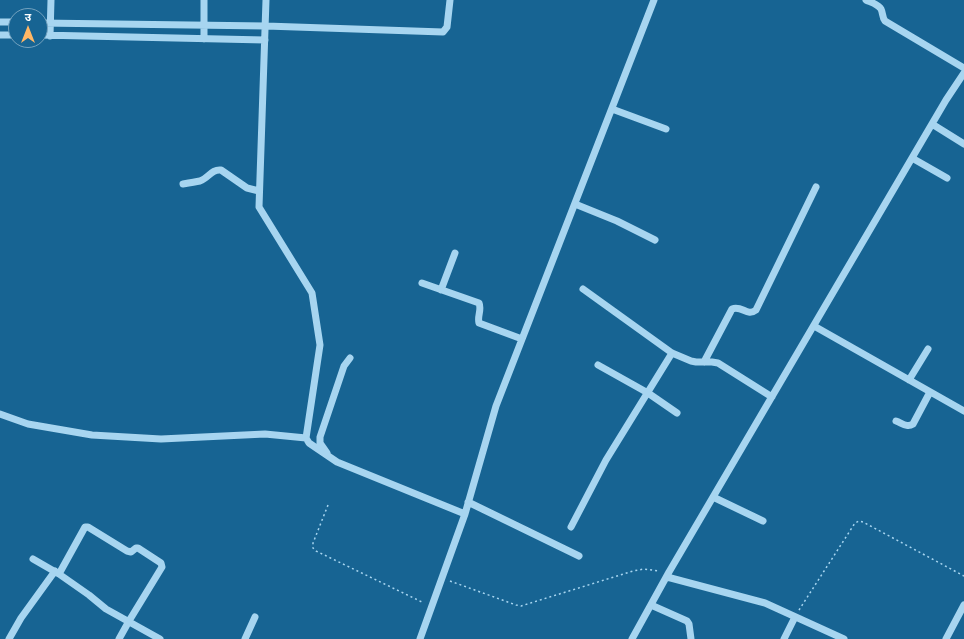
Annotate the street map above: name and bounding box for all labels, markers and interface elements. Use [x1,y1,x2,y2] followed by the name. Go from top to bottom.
[8,8,48,48] north arrow
[25,11,31,23] text: उ

